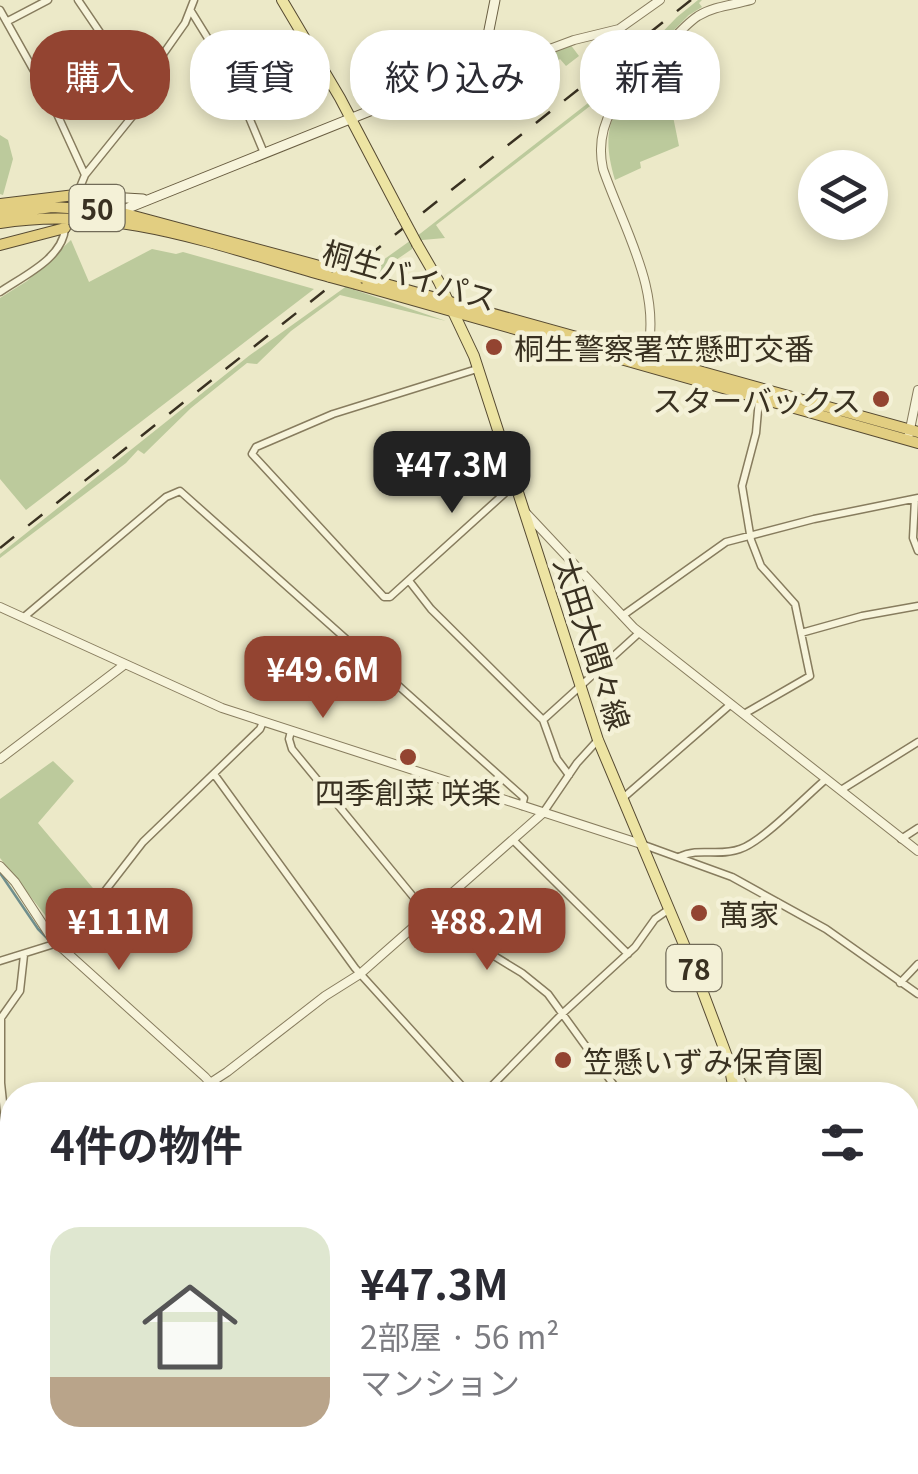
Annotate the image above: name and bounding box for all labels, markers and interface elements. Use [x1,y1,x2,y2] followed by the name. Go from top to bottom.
[30,30,170,120] chip: 購入
[190,30,330,120] chip: 賃貸
[350,30,560,120] chip: 絞り込み
[580,30,720,120] chip: 新着
[798,150,888,240] map controls
[798,150,888,240] button: layers
[70,185,124,231] road number: 50
[318,228,502,320] street label: 桐生バイパス
[514,325,814,369] place label: 桐生警察署笠懸町交番
[483,336,505,358] marker: 桐生警察署笠懸町交番
[652,377,861,421] place label: スターバックス
[870,388,892,410] marker: スターバックス
[371,431,533,516] pin: ¥47.3M
[395,440,509,486] text: ¥47.3M
[545,551,643,735] street label: 太田大間々線
[242,636,404,721] pin: ¥49.6M
[266,645,380,691] text: ¥49.6M
[397,746,419,768] marker: 四季創菜 咲楽
[315,769,501,813] place label: 四季創菜 咲楽
[49,888,189,973] pin: ¥111M
[406,888,568,973] pin: ¥88.2M
[719,891,779,935] place label: 萬家
[68,897,170,943] text: ¥111M
[430,897,544,943] text: ¥88.2M
[688,902,710,924] marker: 萬家
[666,945,722,991] road number: 78
[583,1038,823,1082] place label: 笠懸いずみ保育園
[552,1049,574,1071] marker: 笠懸いずみ保育園
[50,1112,243,1173] text: 4件の物件
[815,1115,870,1170] icon: filters
[360,1251,509,1312] text: ¥47.3M
[130,1267,250,1387] icon: home
[360,1312,560,1358] text: 2部屋 · 56 m²
[360,1358,520,1404] text: マンション

